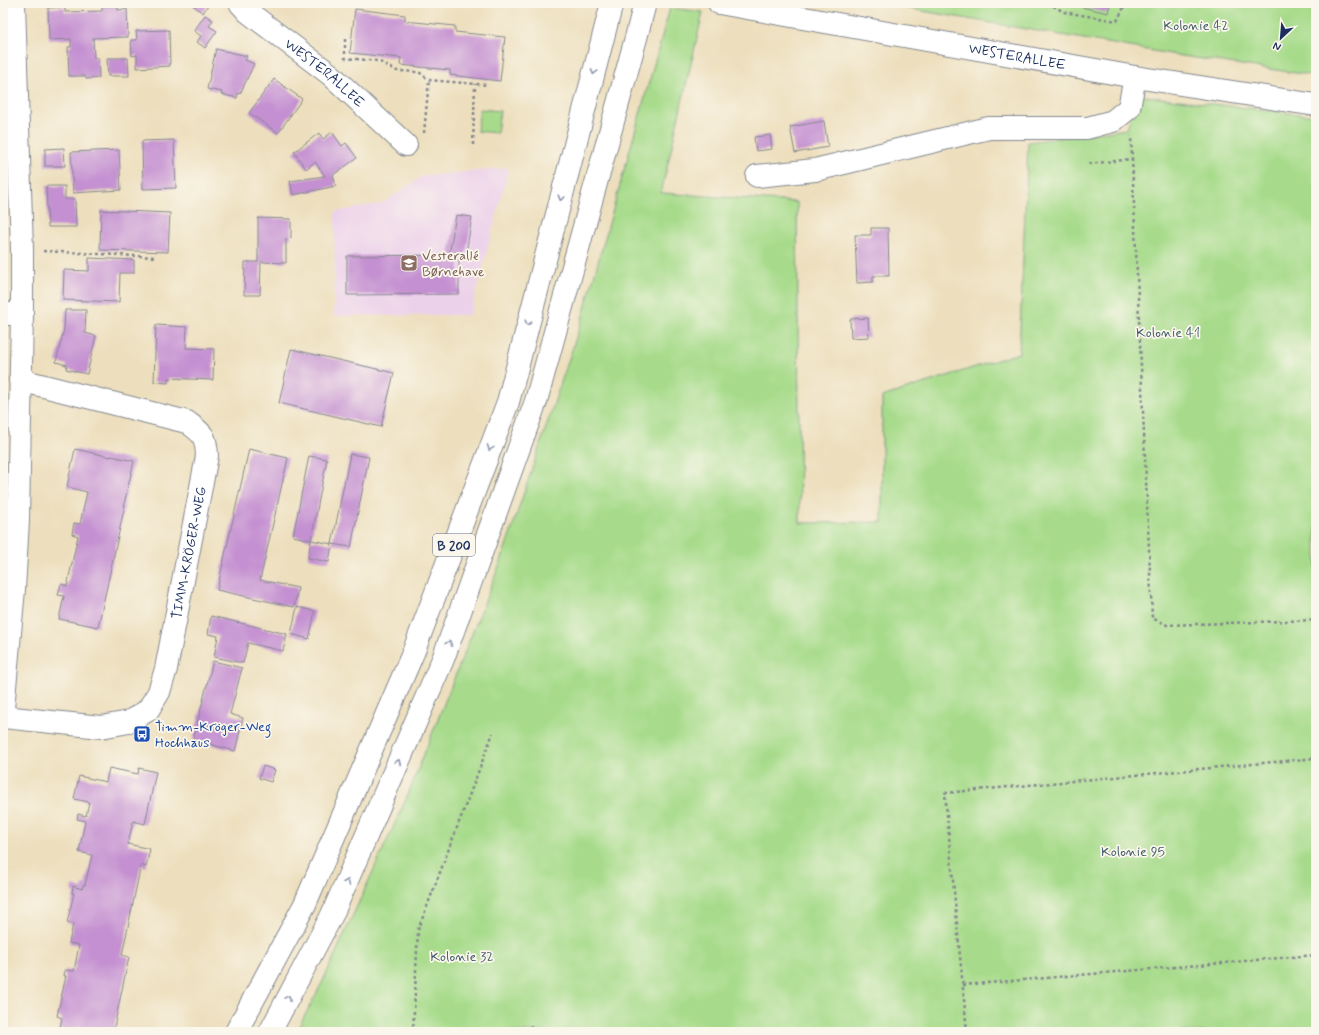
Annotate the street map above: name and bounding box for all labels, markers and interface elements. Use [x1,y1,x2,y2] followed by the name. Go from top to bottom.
[1163,17,1229,35] park label: Kolonie 42
[1261,18,1301,58] north arrow
[281,35,368,112] street label: WESTERALLEE
[1271,38,1283,54] text: N
[967,40,1067,75] street label: WESTERALLEE
[591,69,599,75] one-way arrow
[558,194,566,201] one-way arrow
[422,247,485,281] place label: Vesterallé Børnehave
[399,253,419,273] school or university icon: Vesterallé Børnehave
[525,320,533,327] one-way arrow
[1136,324,1200,342] park label: Kolonie 41
[487,444,495,451] one-way arrow
[168,485,211,621] street label: TIMM-KRÖGER-WEG
[433,534,475,556] road number: B 200
[444,639,452,646] one-way arrow
[155,718,271,752] place label: Timm-Kröger-Weg Hochhaus
[132,724,152,744] bus stop icon: Timm-Kröger-Weg Hochhaus
[394,759,402,766] one-way arrow
[1101,843,1165,861] park label: Kolonie 95
[342,878,350,886] one-way arrow
[430,948,494,966] park label: Kolonie 32
[283,994,291,1002] one-way arrow

